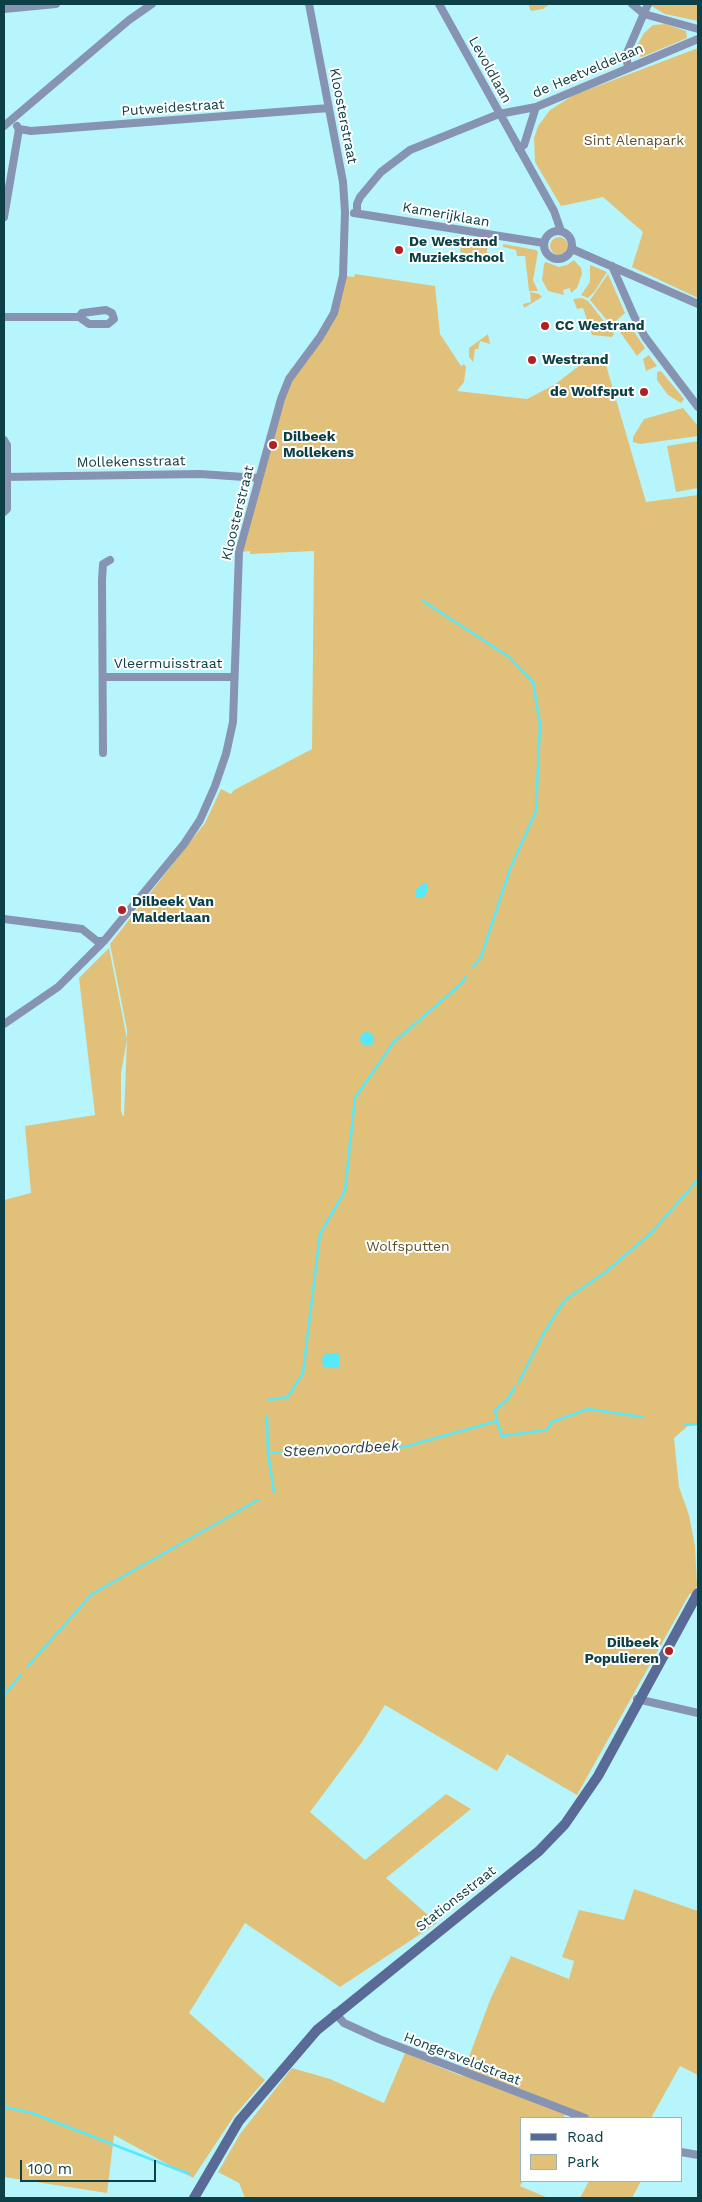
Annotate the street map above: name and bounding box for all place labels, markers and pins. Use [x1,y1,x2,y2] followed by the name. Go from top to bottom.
[409,234,504,266] place label: De Westrand Muziekschool
[393,244,405,256] marker: De Westrand Muziekschool
[555,318,644,334] place label: CC Westrand
[539,320,551,332] marker: CC Westrand
[542,352,608,368] place label: Westrand
[526,354,538,366] marker: Westrand
[550,384,634,400] place label: de Wolfsput
[638,386,650,398] marker: de Wolfsput
[283,429,354,462] place label: Dilbeek Mollekens
[267,439,279,451] marker: Dilbeek Mollekens
[132,894,214,926] place label: Dilbeek Van Malderlaan
[116,904,128,916] marker: Dilbeek Van Malderlaan
[585,1635,659,1668] place label: Dilbeek Populieren
[663,1645,675,1657] marker: Dilbeek Populieren

